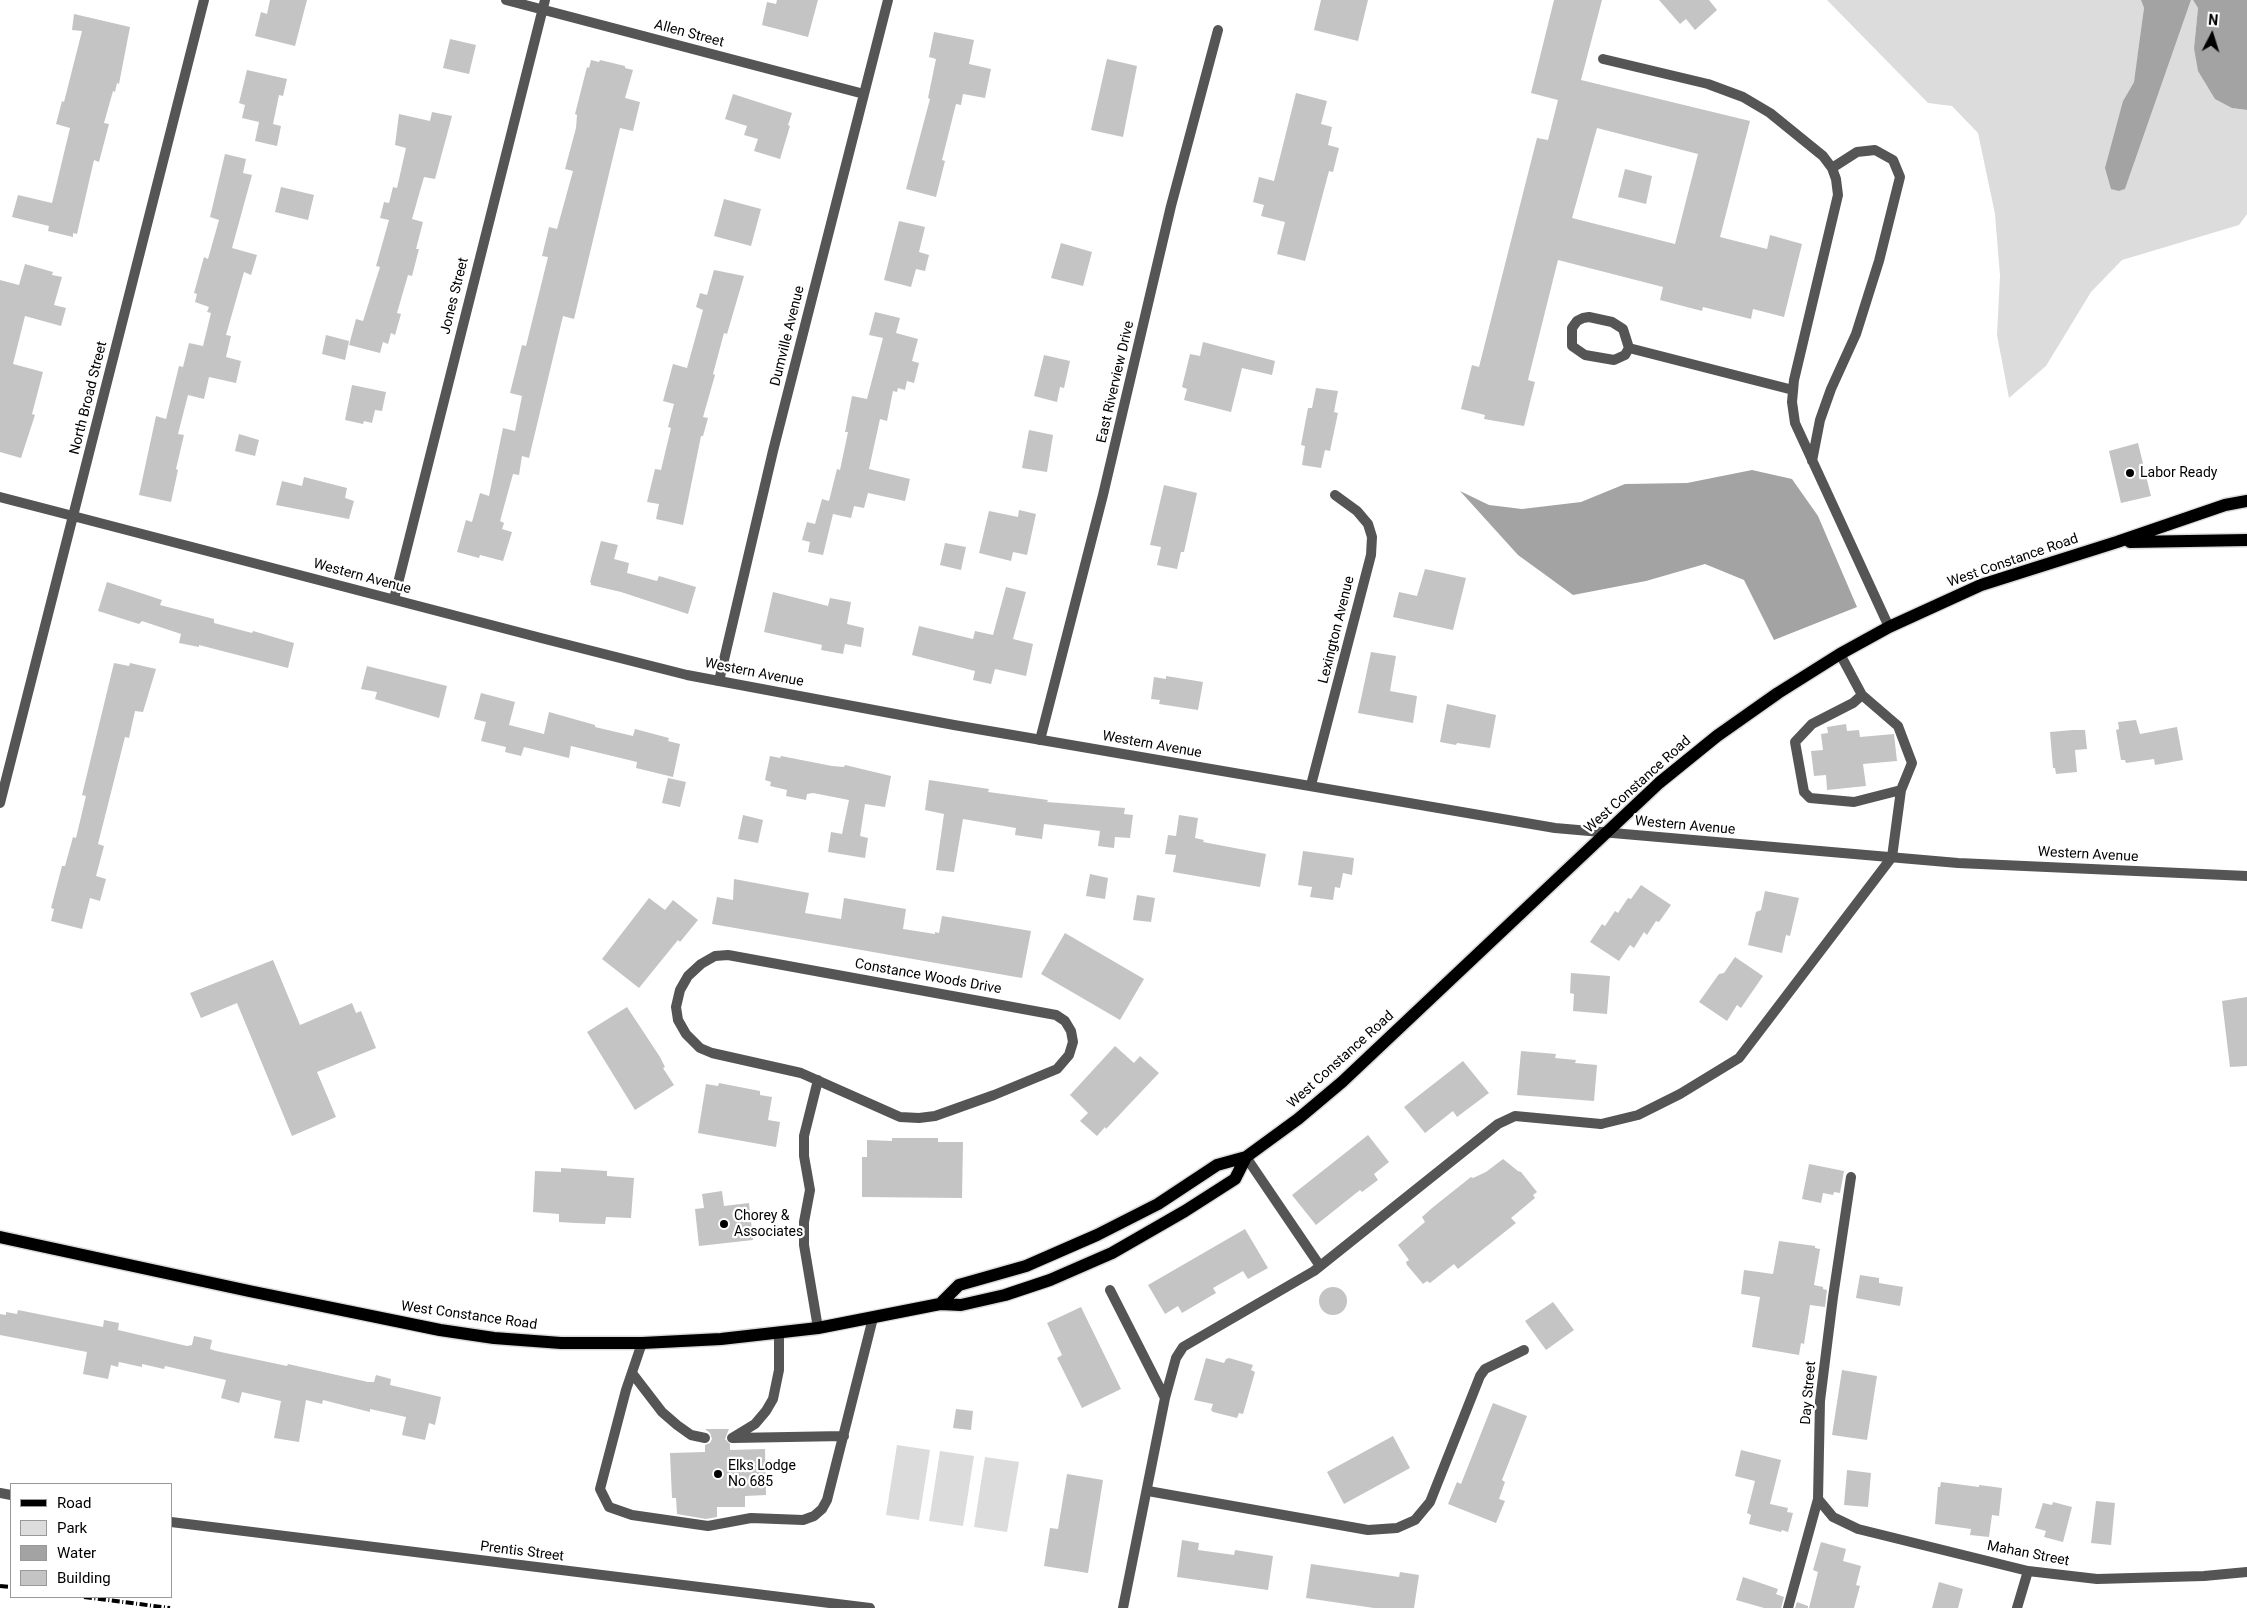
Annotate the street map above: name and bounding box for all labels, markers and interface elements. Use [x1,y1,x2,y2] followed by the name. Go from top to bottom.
[2187,10,2237,60] north arrow
[2208,12,2219,28] text: N
[652,17,726,51] street label: Allen Street
[437,256,473,336] street label: Jones Street
[767,284,809,388] street label: Dumville Avenue
[1094,319,1138,445] street label: East Riverview Drive
[67,340,111,456] street label: North Broad Street
[2140,465,2217,481] place label: Labor Ready
[2124,467,2136,479] marker: Labor Ready
[1945,531,2081,591] street label: West Constance Road
[311,556,413,598] street label: Western Avenue
[1316,574,1358,686] street label: Lexington Avenue
[703,655,805,691] street label: Western Avenue
[1101,728,1203,762] street label: Western Avenue
[1581,733,1695,837] street label: West Constance Road
[1634,813,1736,839] street label: Western Avenue
[2037,844,2139,866] street label: Western Avenue
[853,956,1003,998] street label: Constance Woods Drive
[1284,1008,1398,1112] street label: West Constance Road
[734,1208,803,1240] place label: Chorey & Associates
[718,1218,730,1230] marker: Chorey & Associates
[400,1298,538,1334] street label: West Constance Road
[1798,1361,1820,1425] street label: Day Street
[728,1458,796,1490] place label: Elks Lodge No 685
[712,1468,724,1480] marker: Elks Lodge No 685
[10,1483,172,1598] legend
[57,1494,91,1512] text: Road
[57,1519,87,1537] text: Park
[1986,1538,2070,1570] street label: Mahan Street
[479,1539,565,1565] street label: Prentis Street
[57,1544,96,1562] text: Water
[57,1569,111,1587] text: Building

